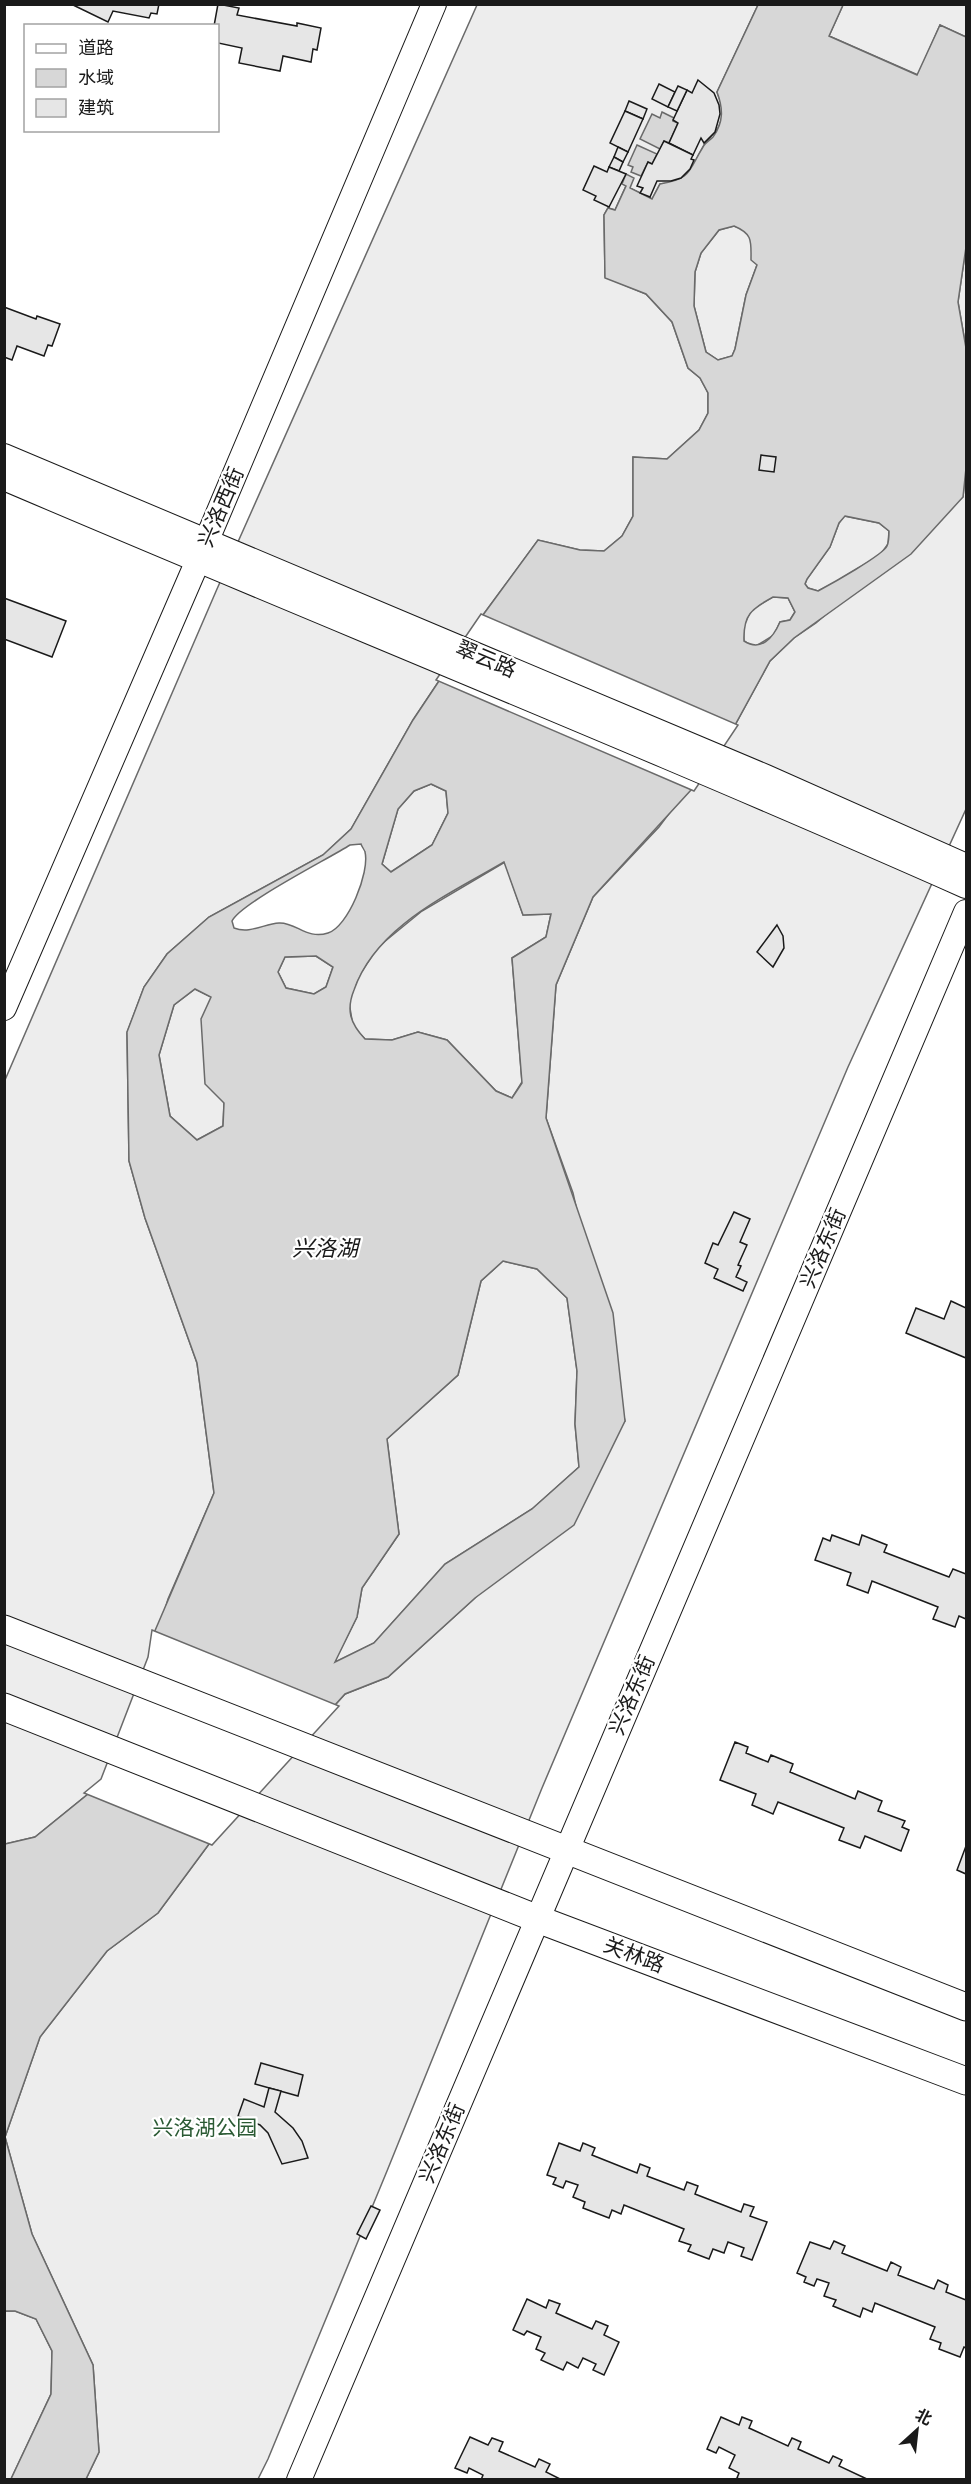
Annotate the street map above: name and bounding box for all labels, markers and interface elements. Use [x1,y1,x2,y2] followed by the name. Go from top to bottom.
[24,24,219,132] legend
[78,35,114,59] text: 道路
[78,65,114,89] text: 水域
[78,95,114,119] text: 建筑
[191,462,249,551] street label: 兴洛西街
[452,633,521,683] street label: 翠云路
[793,1203,851,1292] street label: 兴洛东街
[292,1232,361,1262] water label: 兴洛湖
[602,1650,660,1739] street label: 兴洛东街
[600,1930,669,1978] street label: 关林路
[412,2098,470,2187] street label: 兴洛东街
[153,2113,258,2141] park label: 兴洛湖公园
[887,2400,947,2460] north arrow
[912,2403,936,2430] text: 北

